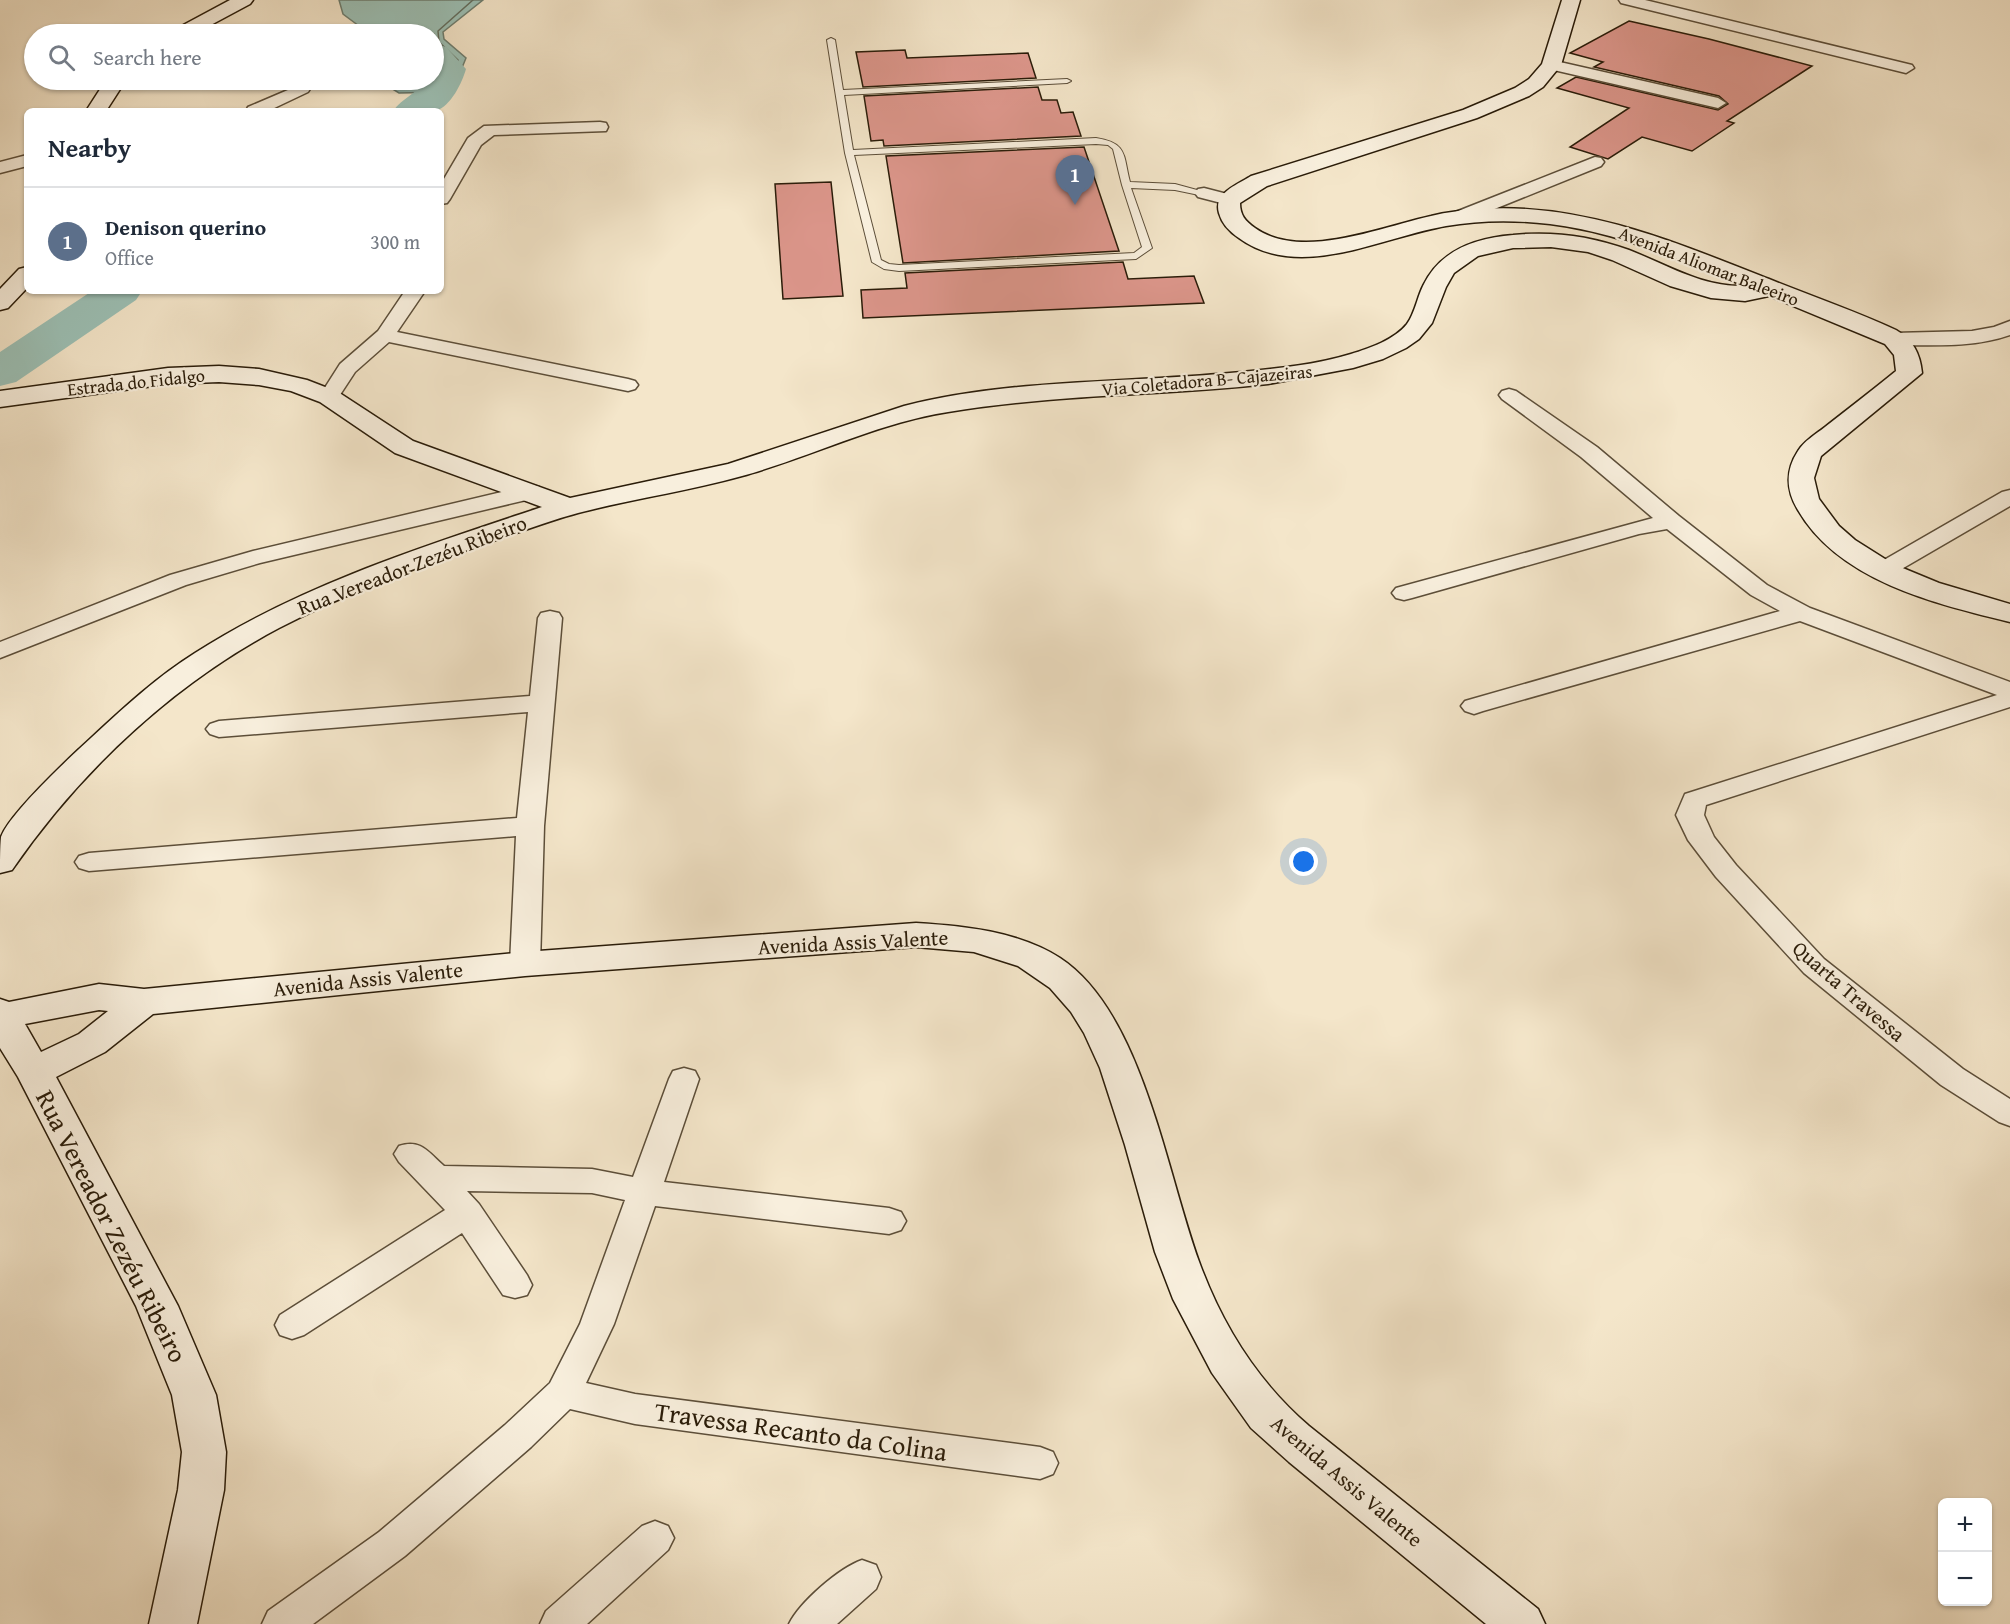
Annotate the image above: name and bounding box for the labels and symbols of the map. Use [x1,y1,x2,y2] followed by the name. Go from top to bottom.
[1056,156,1094,205] pin: 1
[1615,219,1803,313] street label: Avenida Aliomar Baleeiro
[1101,357,1313,403] street label: Via Coletadora B- Cajazeiras
[66,361,206,403] street label: Estrada do Fidalgo
[293,507,531,623] street label: Rua Vereador Zezéu Ribeiro
[1289,847,1318,876] your location
[757,922,949,962] street label: Avenida Assis Valente
[1786,933,1912,1049] street label: Quarta Travessa
[272,954,464,1004] street label: Avenida Assis Valente
[26,1083,198,1369] street label: Rua Vereador Zezéu Ribeiro
[652,1391,950,1471] street label: Travessa Recanto da Colina
[1264,1408,1430,1554] street label: Avenida Assis Valente

